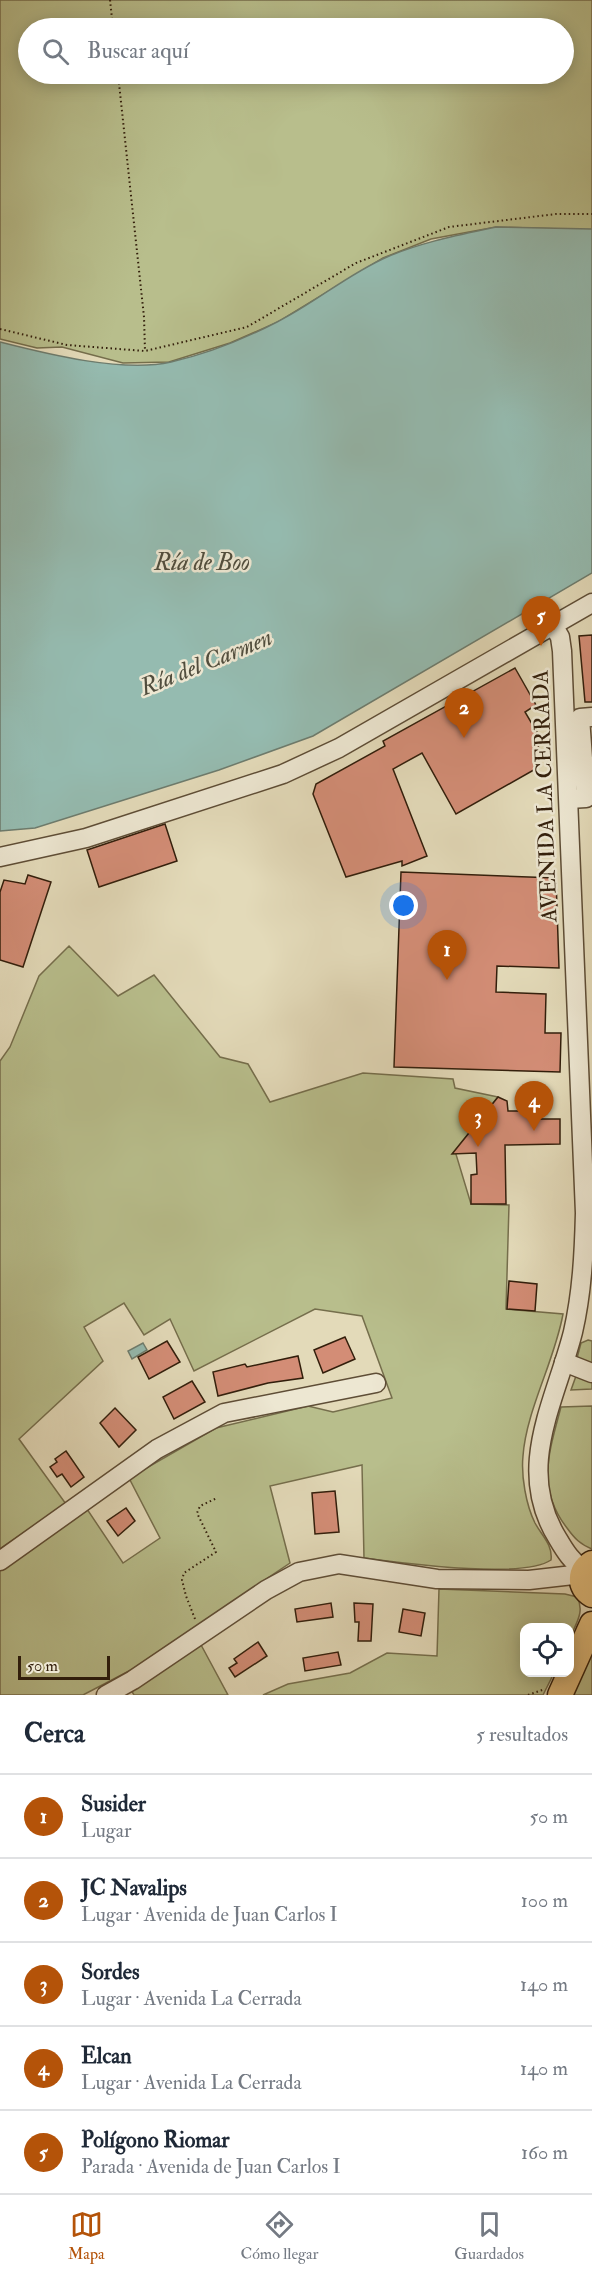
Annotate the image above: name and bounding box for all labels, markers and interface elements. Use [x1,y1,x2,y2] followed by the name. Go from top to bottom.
[18,18,574,84] search box
[39,35,72,68] icon: search
[87,37,189,65] text: Buscar aquí
[153,547,250,578] water label: Ría de Boo
[522,596,560,646] pin: 5
[135,622,277,703] water label: Ría del Carmen
[527,669,563,924] street label: AVENIDA LA CERRADA
[444,688,484,738] pin: 2
[389,891,418,920] your location
[428,930,466,980] pin: 1
[514,1082,554,1131] pin: 4
[458,1098,498,1147] pin: 3
[520,1623,574,1677] map controls
[520,1623,574,1677] button: locate
[18,1653,110,1680] scale bar
[27,1656,58,1676] text: 50 m
[24,1718,85,1750] text: Cerca
[476,1722,568,1747] text: 5 resultados
[81,1790,146,1818] text: Susider
[40,1804,47,1829] text: 1
[529,1804,568,1829] text: 50 m
[81,1818,131,1843] text: Lugar
[81,1874,187,1902] text: JC Navalips
[38,1888,49,1913] text: 2
[521,1888,568,1913] text: 100 m
[81,1902,338,1927] text: Lugar · Avenida de Juan Carlos I
[81,1958,139,1986] text: Sordes
[40,1972,47,1997] text: 3
[520,1972,568,1997] text: 140 m
[81,1986,302,2011] text: Lugar · Avenida La Cerrada
[81,2042,132,2070] text: Elcan
[38,2056,49,2081] text: 4
[520,2056,568,2081] text: 140 m
[81,2070,302,2095] text: Lugar · Avenida La Cerrada
[81,2126,230,2154] text: Polígono Riomar
[39,2140,48,2165] text: 5
[521,2140,568,2165] text: 160 m
[81,2154,341,2179] text: Parada · Avenida de Juan Carlos I
[68,2208,105,2264] tab: Mapa
[240,2208,319,2264] tab: Cómo llegar
[454,2208,524,2264] tab: Guardados

